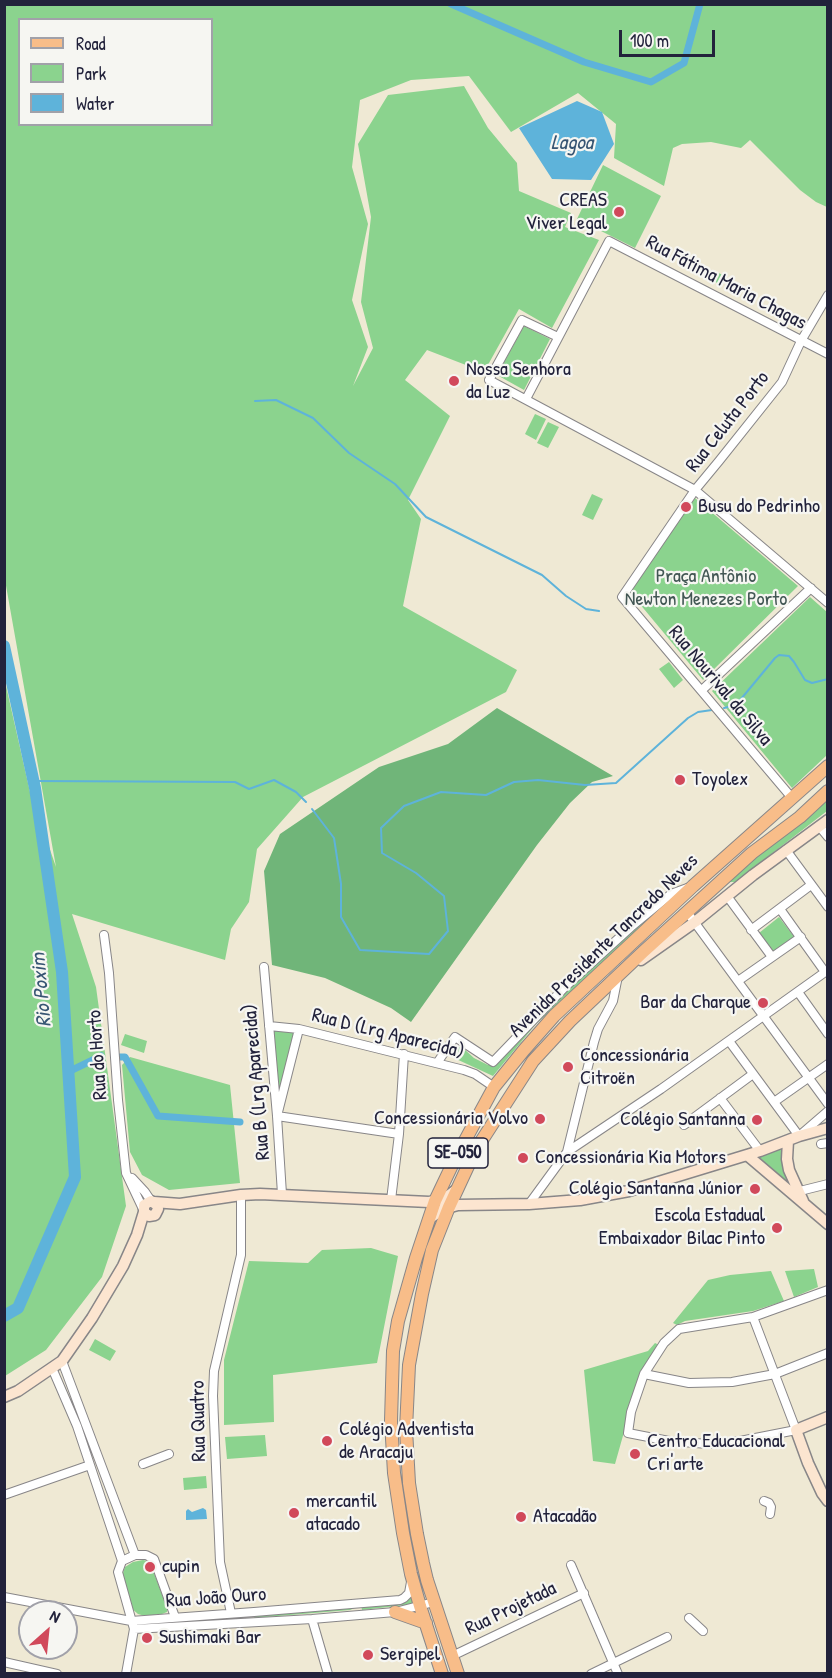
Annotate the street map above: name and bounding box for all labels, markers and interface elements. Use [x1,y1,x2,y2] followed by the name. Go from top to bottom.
[18,18,213,126] legend
[622,18,718,56] scale bar
[630,28,669,53] text: 100 m
[76,31,106,56] text: Road
[76,61,106,86] text: Park
[76,91,114,116] text: Water
[551,130,593,156] water label: Lagoa
[526,189,607,236] place label: CREAS Viver Legal
[612,205,626,219] marker: CREAS Viver Legal
[642,231,810,335] street label: Rua Fátima Maria Chagas
[466,358,571,405] place label: Nossa Senhora da Luz
[681,367,775,477] street label: Rua Celuta Porto
[447,374,461,388] marker: Nossa Senhora da Luz
[698,495,820,519] place label: Busu do Pedrinho
[679,500,693,514] marker: Busu do Pedrinho
[625,565,787,612] park label: Praça Antônio Newton Menezes Porto
[663,621,777,751] street label: Rua Nourival da Silva
[692,768,748,792] place label: Toyolex
[673,773,687,787] marker: Toyolex
[504,849,704,1043] street label: Avenida Presidente Tancredo Neves
[26,952,58,1028] water label: Rio Poxim
[640,991,751,1015] place label: Bar da Charque
[756,996,770,1010] marker: Bar da Charque
[238,1003,276,1161] street label: Rua B (Lrg Aparecida)
[309,1003,467,1065] street label: Rua D (Lrg Aparecida)
[83,1009,113,1101] street label: Rua do Horto
[580,1044,689,1091] place label: Concessionária Citroën
[561,1060,575,1074] marker: Concessionária Citroën
[374,1107,528,1131] place label: Concessionária Volvo
[620,1108,745,1132] place label: Colégio Santanna
[533,1112,547,1126] marker: Concessionária Volvo
[750,1113,764,1127] marker: Colégio Santanna
[428,1138,488,1168] road number: SE-050
[535,1146,726,1170] place label: Concessionária Kia Motors
[516,1151,530,1165] marker: Concessionária Kia Motors
[569,1177,743,1201] place label: Colégio Santanna Júnior
[748,1182,762,1196] marker: Colégio Santanna Júnior
[599,1204,765,1251] place label: Escola Estadual Embaixador Bilac Pinto
[770,1221,784,1235] marker: Escola Estadual Embaixador Bilac Pinto
[186,1380,212,1462] street label: Rua Quatro
[339,1418,474,1465] place label: Colégio Adventista de Aracaju
[647,1430,785,1477] place label: Centro Educacional Cri'arte
[320,1434,334,1448] marker: Colégio Adventista de Aracaju
[628,1447,642,1461] marker: Centro Educacional Cri'arte
[306,1490,377,1537] place label: mercantil atacado
[533,1505,597,1529] place label: Atacadão
[287,1506,301,1520] marker: mercantil atacado
[514,1510,528,1524] marker: Atacadão
[162,1555,200,1579] place label: cupin
[143,1560,157,1574] marker: cupin
[462,1577,560,1641] street label: Rua Projetada
[165,1583,267,1613] street label: Rua João Ouro
[18,1600,78,1660] north arrow
[46,1604,64,1627] text: N
[159,1626,261,1650] place label: Sushimaki Bar
[140,1631,154,1645] marker: Sushimaki Bar
[380,1643,440,1667] place label: Sergipel
[361,1648,375,1662] marker: Sergipel

